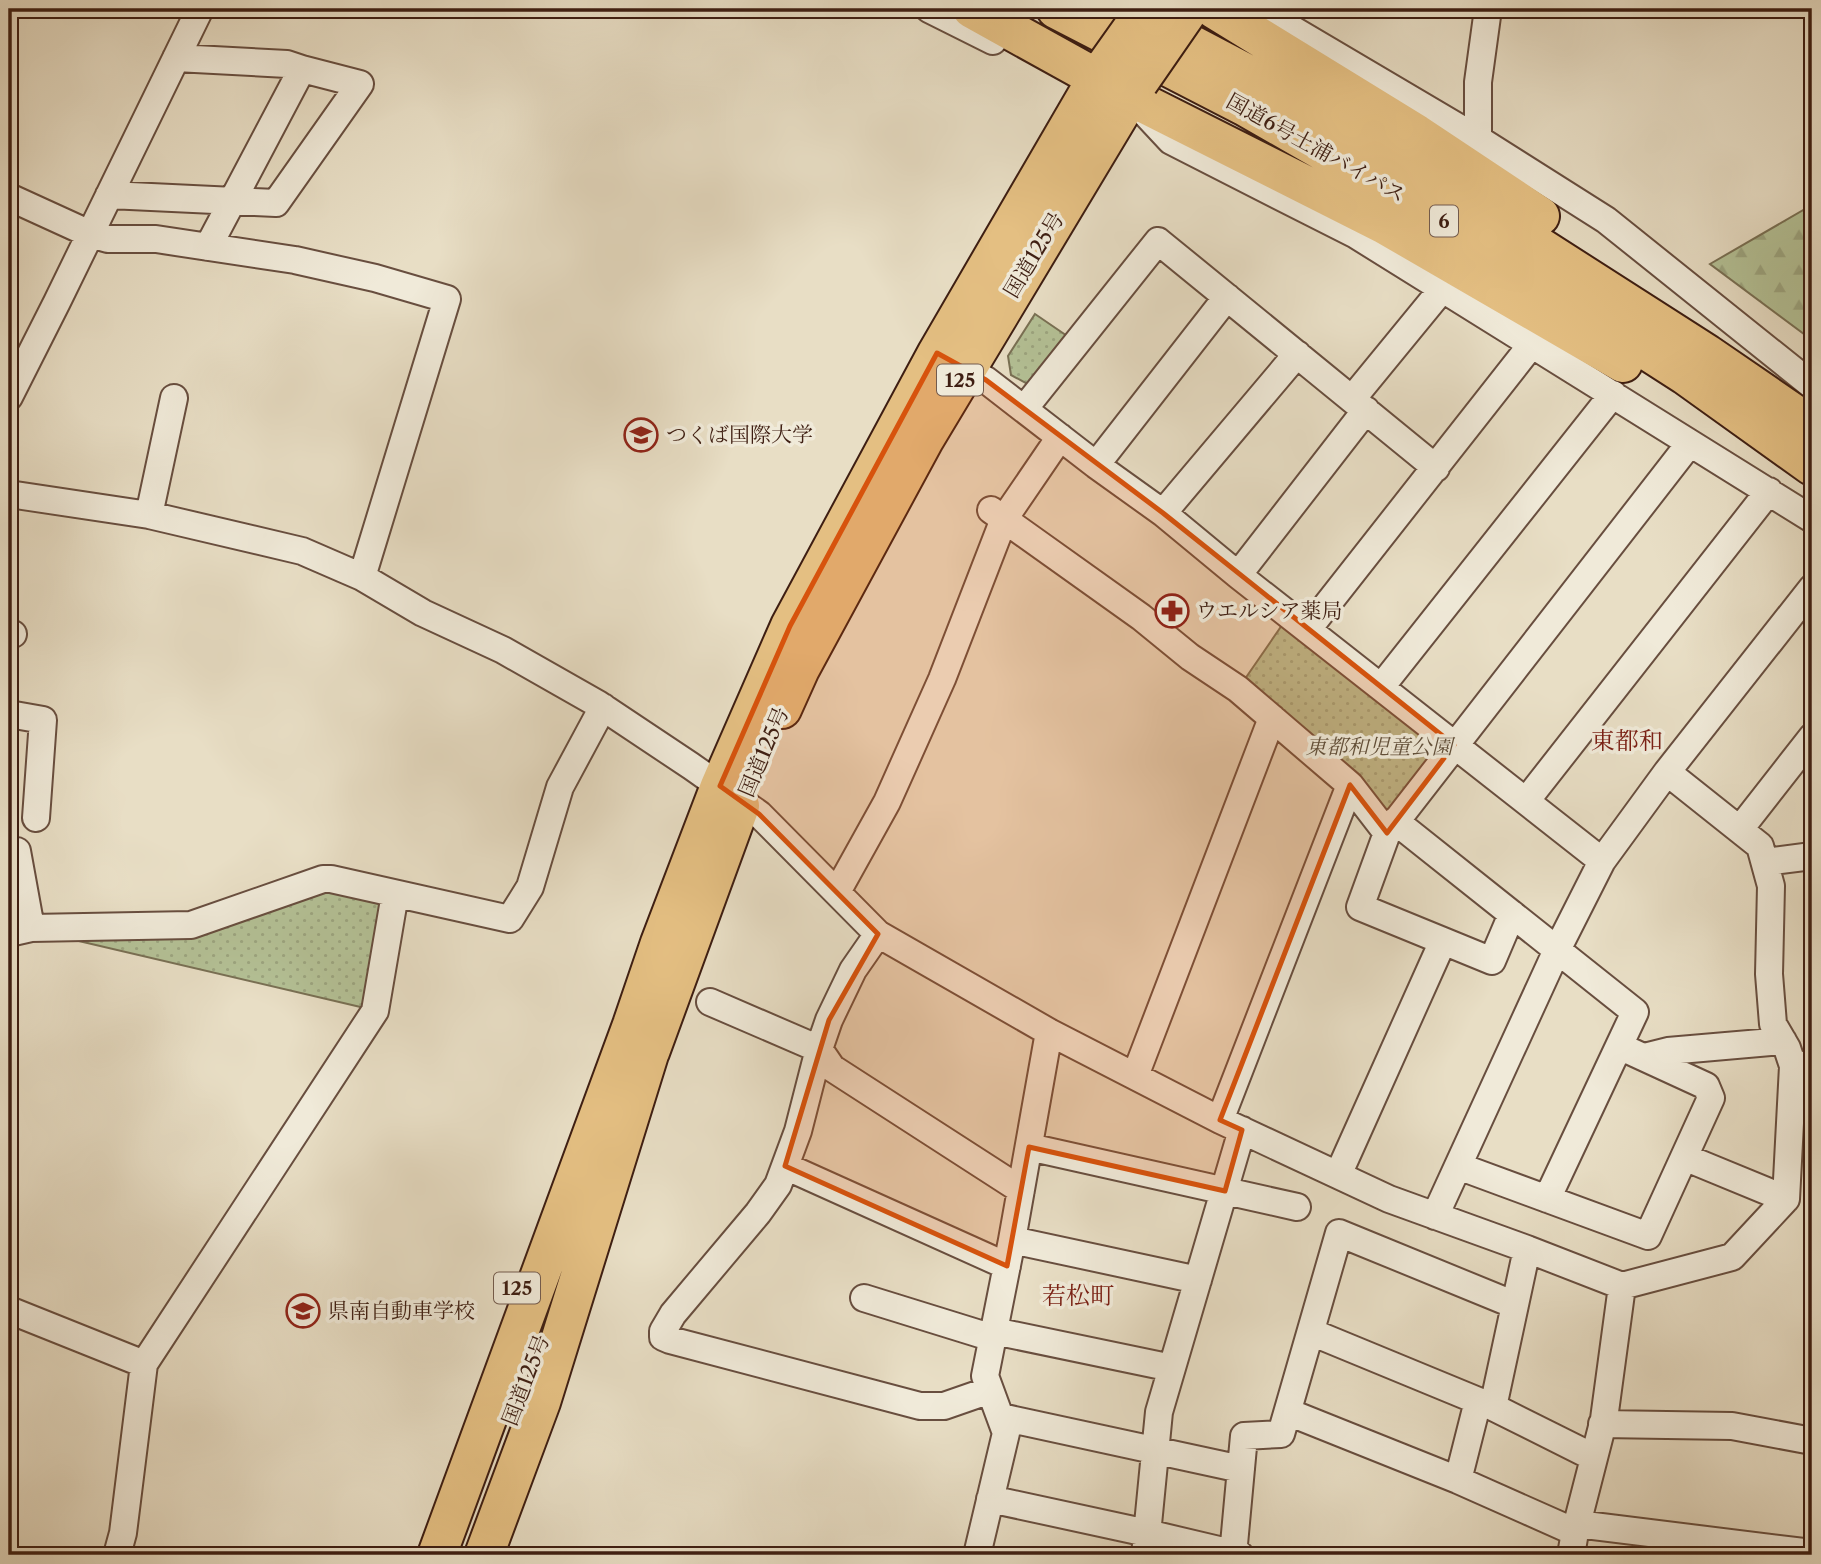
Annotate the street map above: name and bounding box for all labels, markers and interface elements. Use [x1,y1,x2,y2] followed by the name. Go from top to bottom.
[1222,88,1410,207] street label: 国道6号土浦バイパス
[1430,206,1458,236] road number: 6
[998,207,1069,302] street label: 国道125号
[937,364,983,396] road number: 125
[622,416,660,454] school or university icon: つくば国際大学
[666,422,813,447] place label: つくば国際大学
[1153,592,1191,630] pharmacy icon: ウエルシア薬局
[1196,598,1342,623] place label: ウエルシア薬局
[733,703,794,801] street label: 国道125号
[1591,726,1663,755] district label: 東都和
[1306,734,1455,759] park label: 東都和児童公園
[494,1272,540,1304] road number: 125
[1042,1281,1114,1310] district label: 若松町
[284,1292,322,1330] school or university icon: 県南自動車学校
[328,1298,475,1323] place label: 県南自動車学校
[497,1331,554,1429] street label: 国道125号

